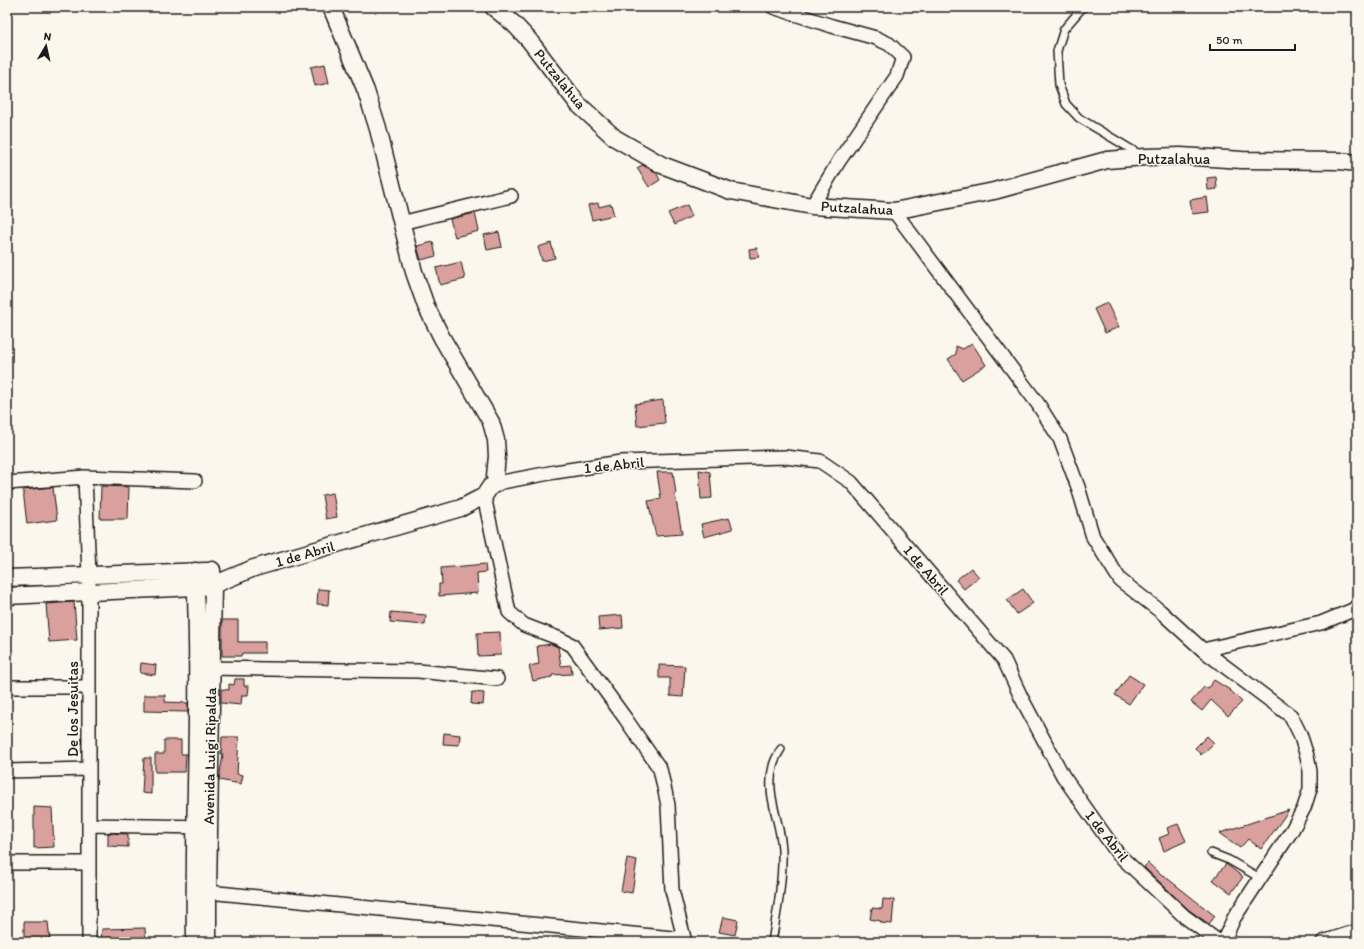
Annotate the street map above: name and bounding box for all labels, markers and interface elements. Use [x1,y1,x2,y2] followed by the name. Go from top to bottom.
[26,26,66,66] north arrow
[1210,26,1295,52] scale bar
[43,30,52,44] text: N
[1216,33,1242,47] text: 50 m
[530,45,590,113] street label: Putzalahua
[1138,150,1211,168] street label: Putzalahua
[820,197,894,219] street label: Putzalahua
[583,453,646,477] street label: 1 de Abril
[273,537,337,571] street label: 1 de Abril
[899,541,953,599] street label: 1 de Abril
[64,661,82,757] street label: De los Jesuitas
[200,687,220,825] street label: Avenida Luigi Ripalda
[1081,807,1133,866] street label: 1 de Abril

